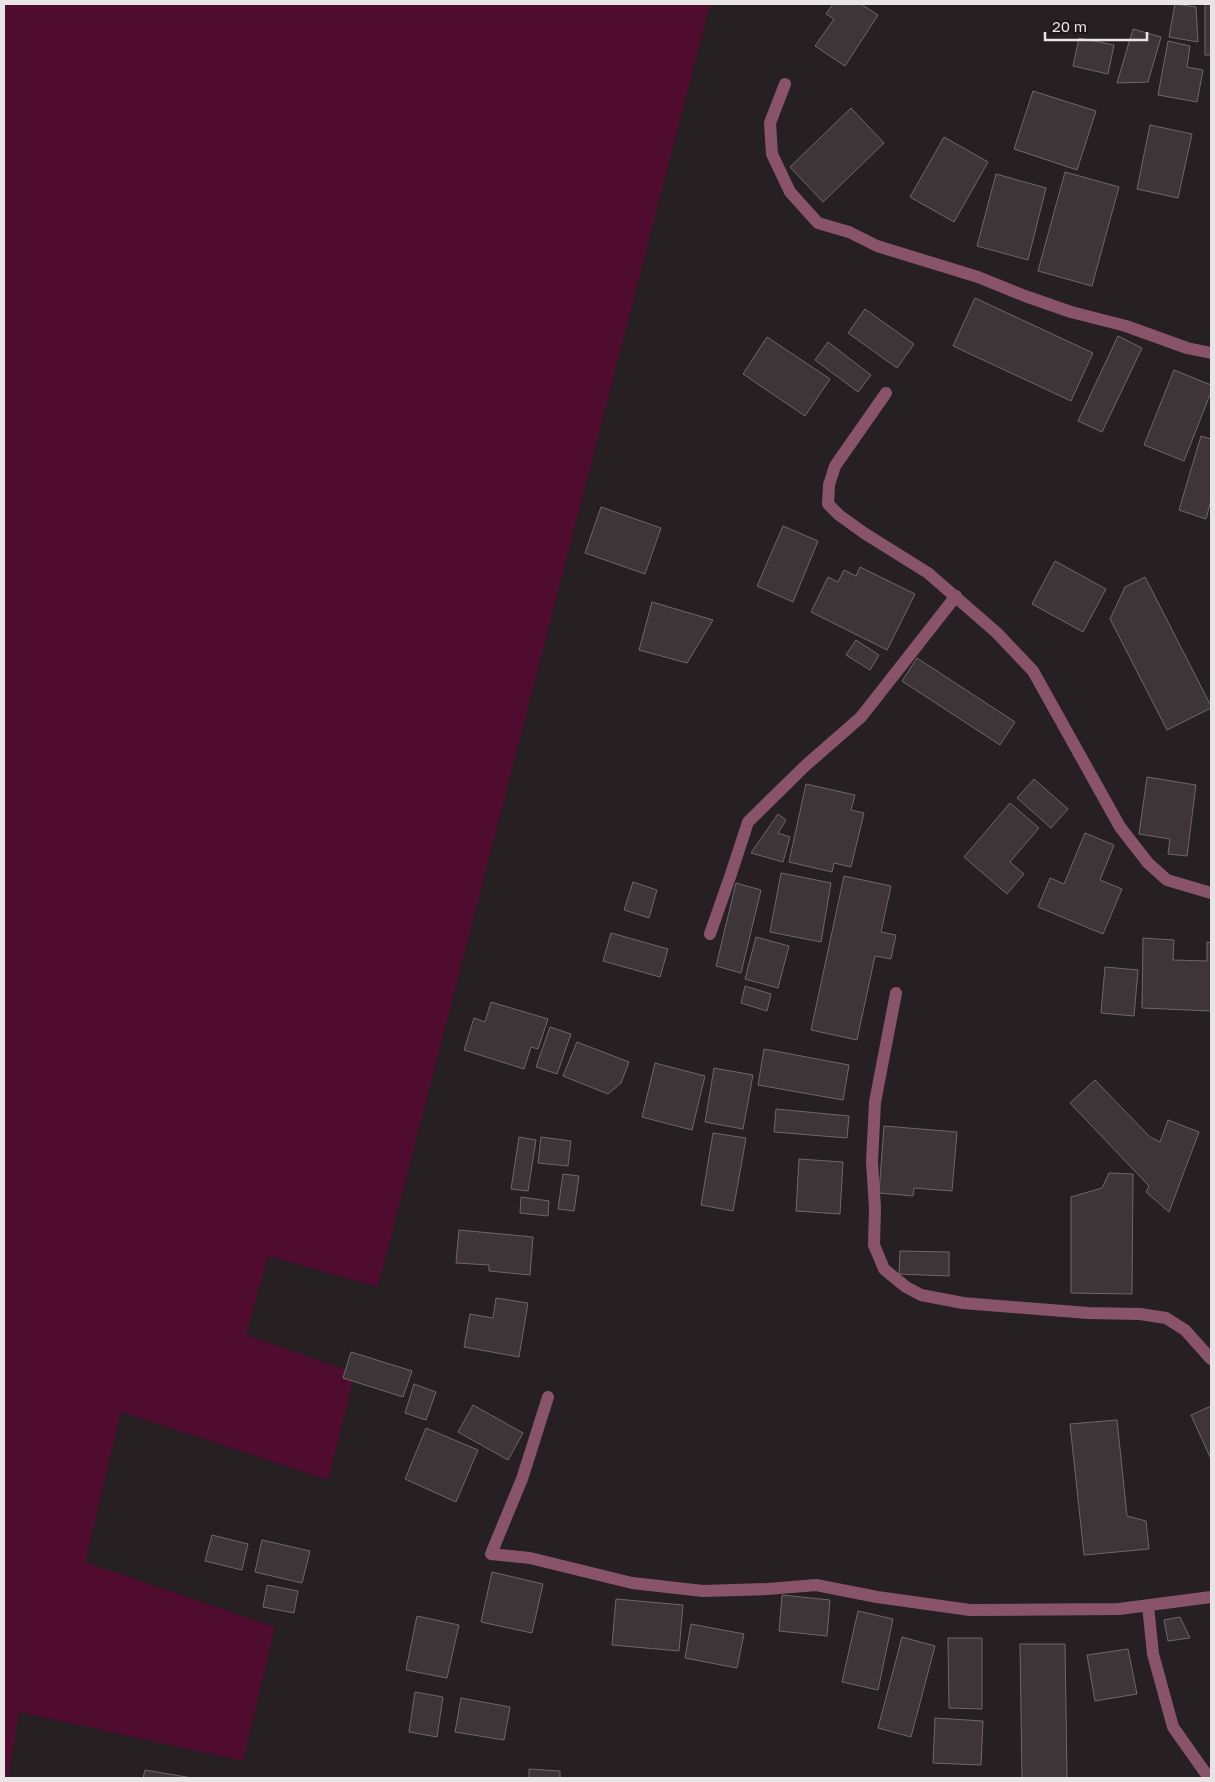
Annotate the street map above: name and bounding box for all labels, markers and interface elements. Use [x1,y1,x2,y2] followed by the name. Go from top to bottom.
[1045,10,1148,42] scale bar
[1052,17,1087,35] text: 20 m

